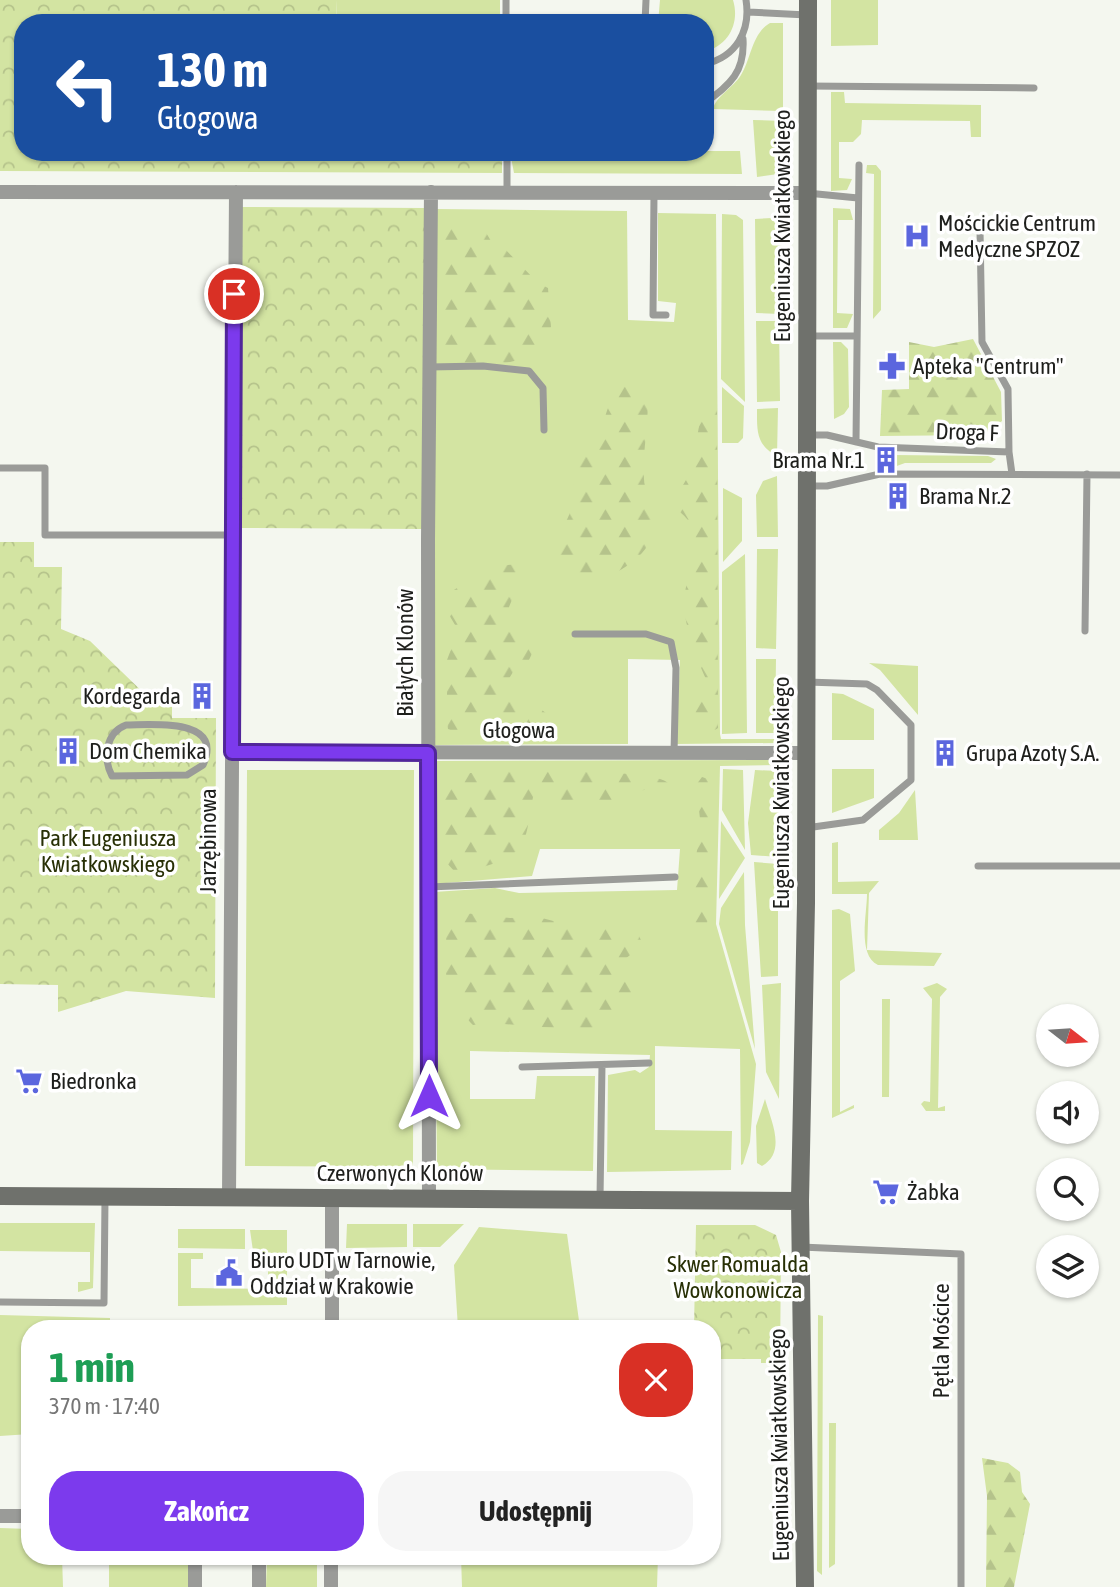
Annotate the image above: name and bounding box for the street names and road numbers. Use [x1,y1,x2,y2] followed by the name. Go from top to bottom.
[769,110,795,343] street label: Eugeniusza Kwiatkowskiego
[935,418,1000,446] street label: Droga F
[392,589,418,717] street label: Białych Klonów
[768,677,794,910] street label: Eugeniusza Kwiatkowskiego
[482,717,556,743] street label: Głogowa
[195,788,221,894] street label: Jarzębinowa
[317,1160,484,1186] street label: Czerwonych Klonów
[928,1283,954,1399] street label: Pętla Mościce
[764,1328,794,1562] street label: Eugeniusza Kwiatkowskiego

